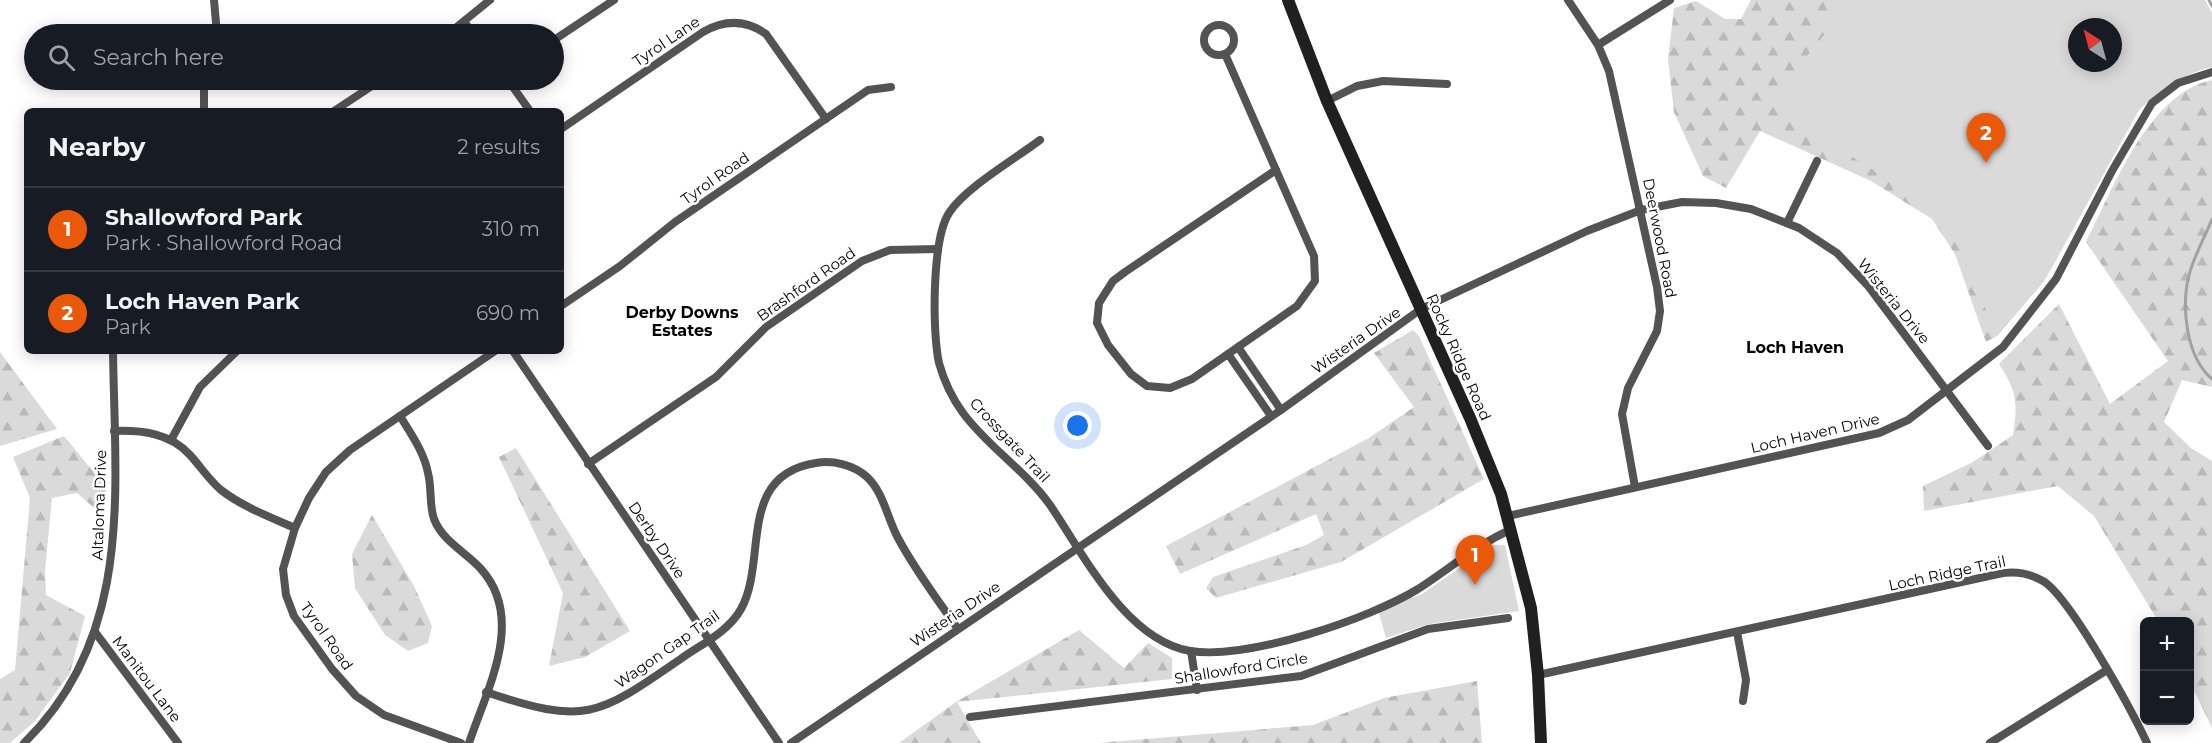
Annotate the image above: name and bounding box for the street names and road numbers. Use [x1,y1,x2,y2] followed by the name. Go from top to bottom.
[629,12,703,70] street label: Tyrol Lane
[677,148,753,208] street label: Tyrol Road
[1639,176,1681,300] street label: Deerwood Road
[753,243,859,325] street label: Brashford Road
[1854,254,1934,348] street label: Wisteria Drive
[1423,291,1495,423] street label: Rocky Ridge Road
[1308,302,1404,378] street label: Wisteria Drive
[966,394,1054,486] street label: Crossgate Trail
[1749,409,1881,457] street label: Loch Haven Drive
[88,449,110,561] street label: Altaloma Drive
[624,498,690,582] street label: Derby Drive
[1887,551,2007,595] street label: Loch Ridge Trail
[906,577,1004,651] street label: Wisteria Drive
[297,598,357,674] street label: Tyrol Road
[611,606,723,692] street label: Wagon Gap Trail
[108,632,186,726] street label: Manitou Lane
[1173,648,1309,688] street label: Shallowford Circle

